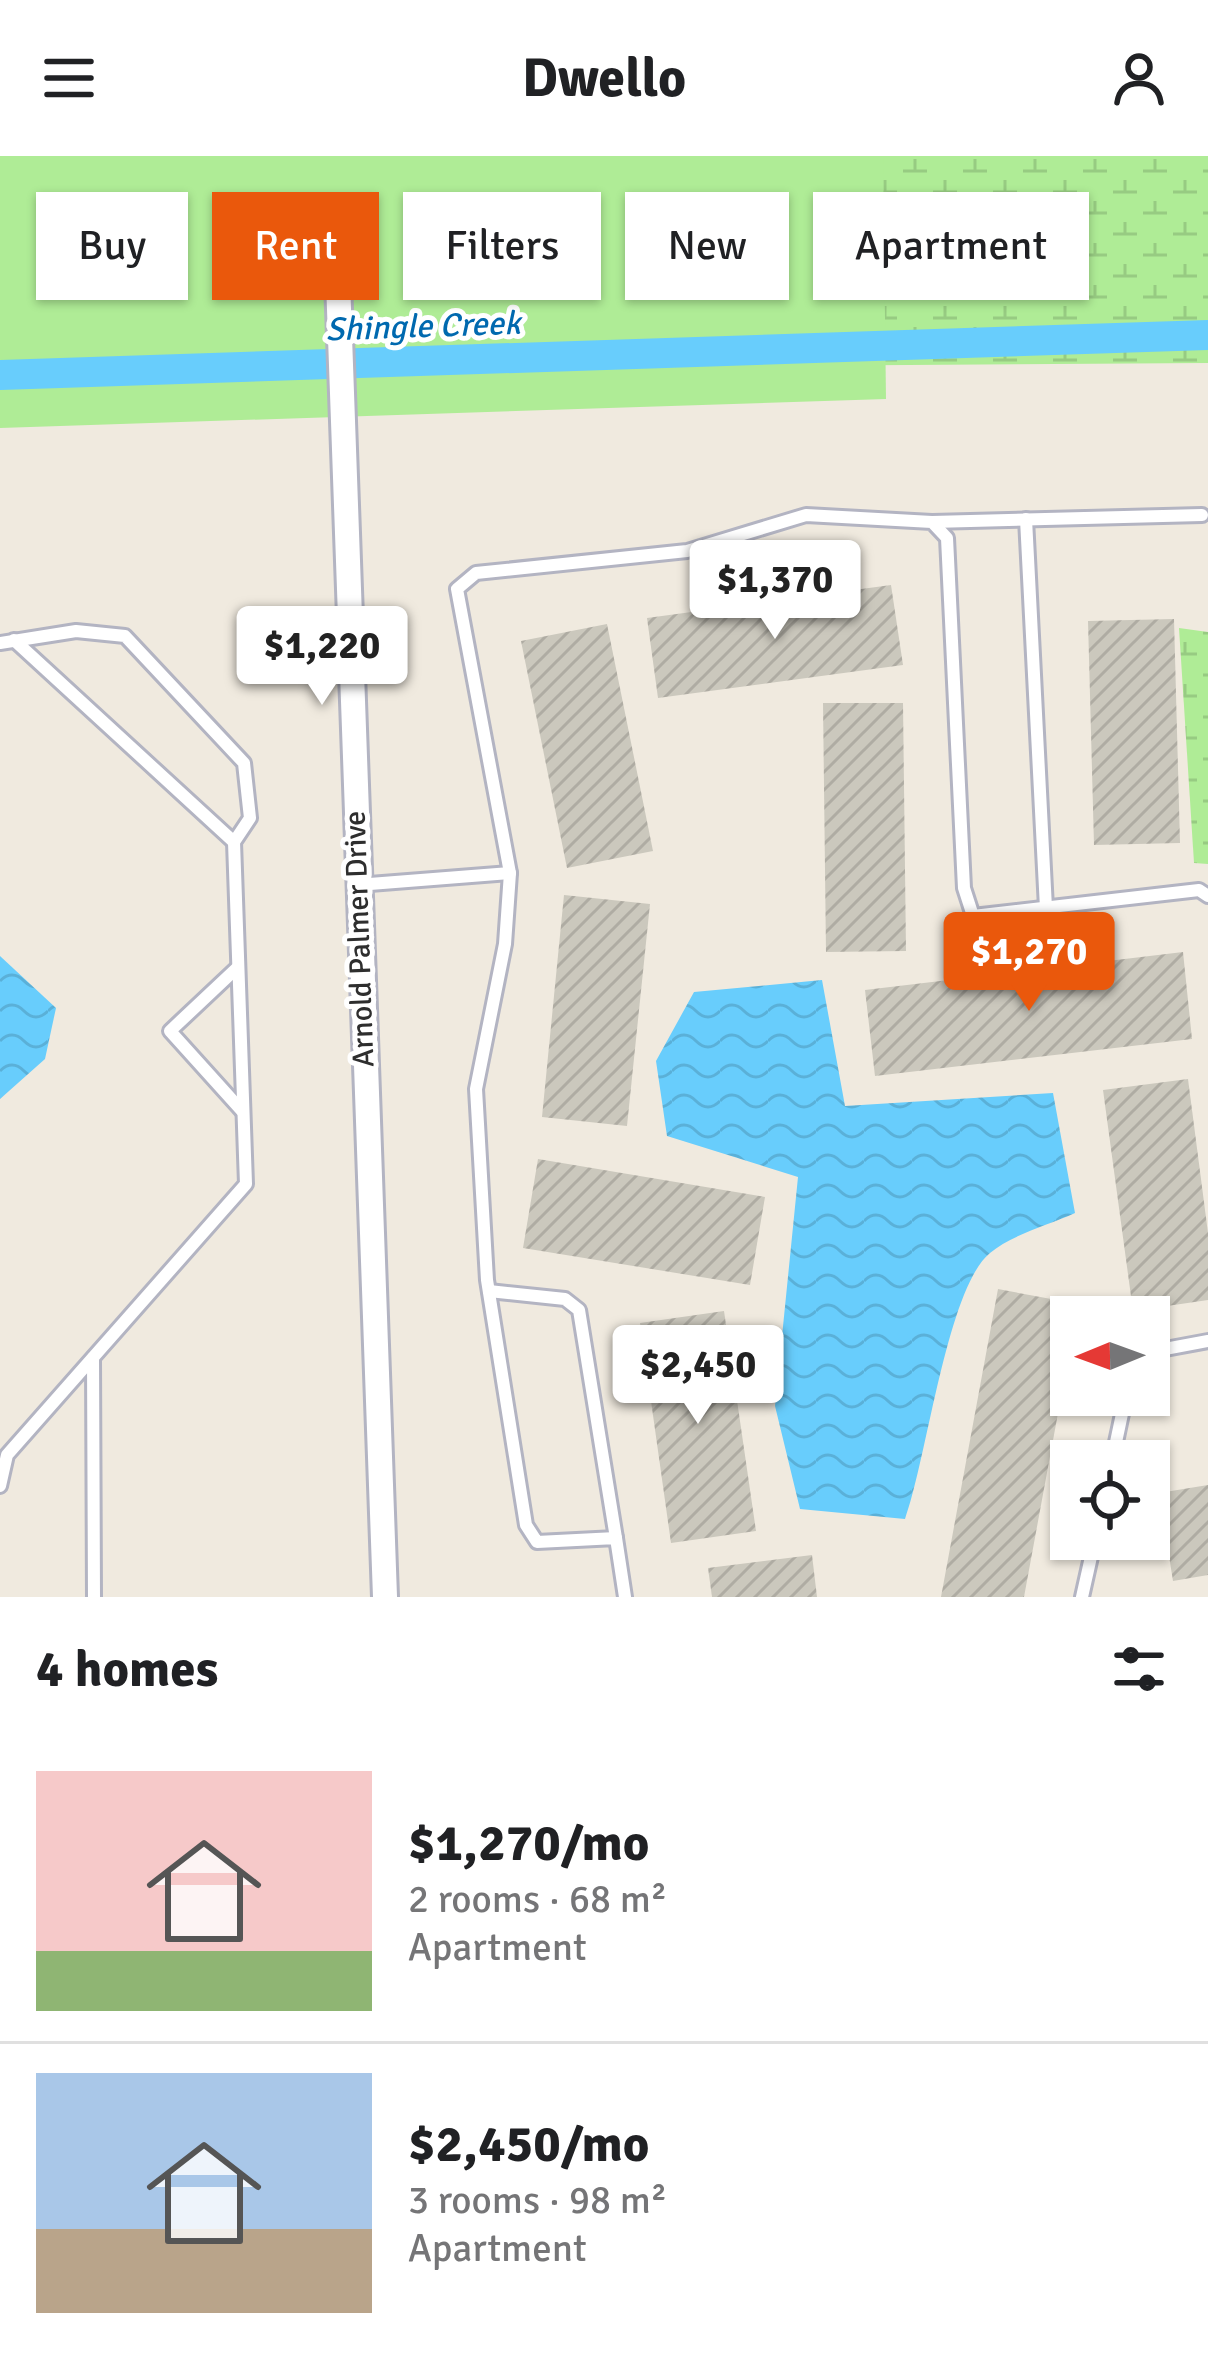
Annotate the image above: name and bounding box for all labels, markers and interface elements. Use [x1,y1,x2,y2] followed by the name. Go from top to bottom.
[36,45,102,111] icon: menu
[522,45,686,112] text: Dwello
[1106,45,1172,111] icon: person
[36,192,188,300] chip: Buy
[212,192,379,300] chip: Rent
[403,192,601,300] chip: Filters
[625,192,789,300] chip: New
[813,192,1089,300] chip: Apartment
[325,303,524,350] water label: Shingle Creek
[677,540,873,642] pin: $1,370
[717,555,833,603] text: $1,370
[224,606,420,708] pin: $1,220
[264,621,380,669] text: $1,220
[337,810,382,1068] street label: Arnold Palmer Drive
[931,912,1127,1014] pin: $1,270
[971,927,1087,975] text: $1,270
[1050,1296,1170,1416] north arrow
[1050,1296,1170,1560] map controls
[600,1325,796,1427] pin: $2,450
[640,1340,756,1388] text: $2,450
[1050,1440,1170,1560] button: locate
[1106,1636,1172,1702] icon: filters
[36,1638,218,1701] text: 4 homes
[408,1812,649,1875] text: $1,270/mo
[132,1819,276,1963] icon: home
[408,1875,667,1923] text: 2 rooms · 68 m²
[408,1923,587,1971] text: Apartment
[408,2113,649,2176] text: $2,450/mo
[132,2121,276,2265] icon: home
[408,2176,667,2224] text: 3 rooms · 98 m²
[408,2224,587,2272] text: Apartment

